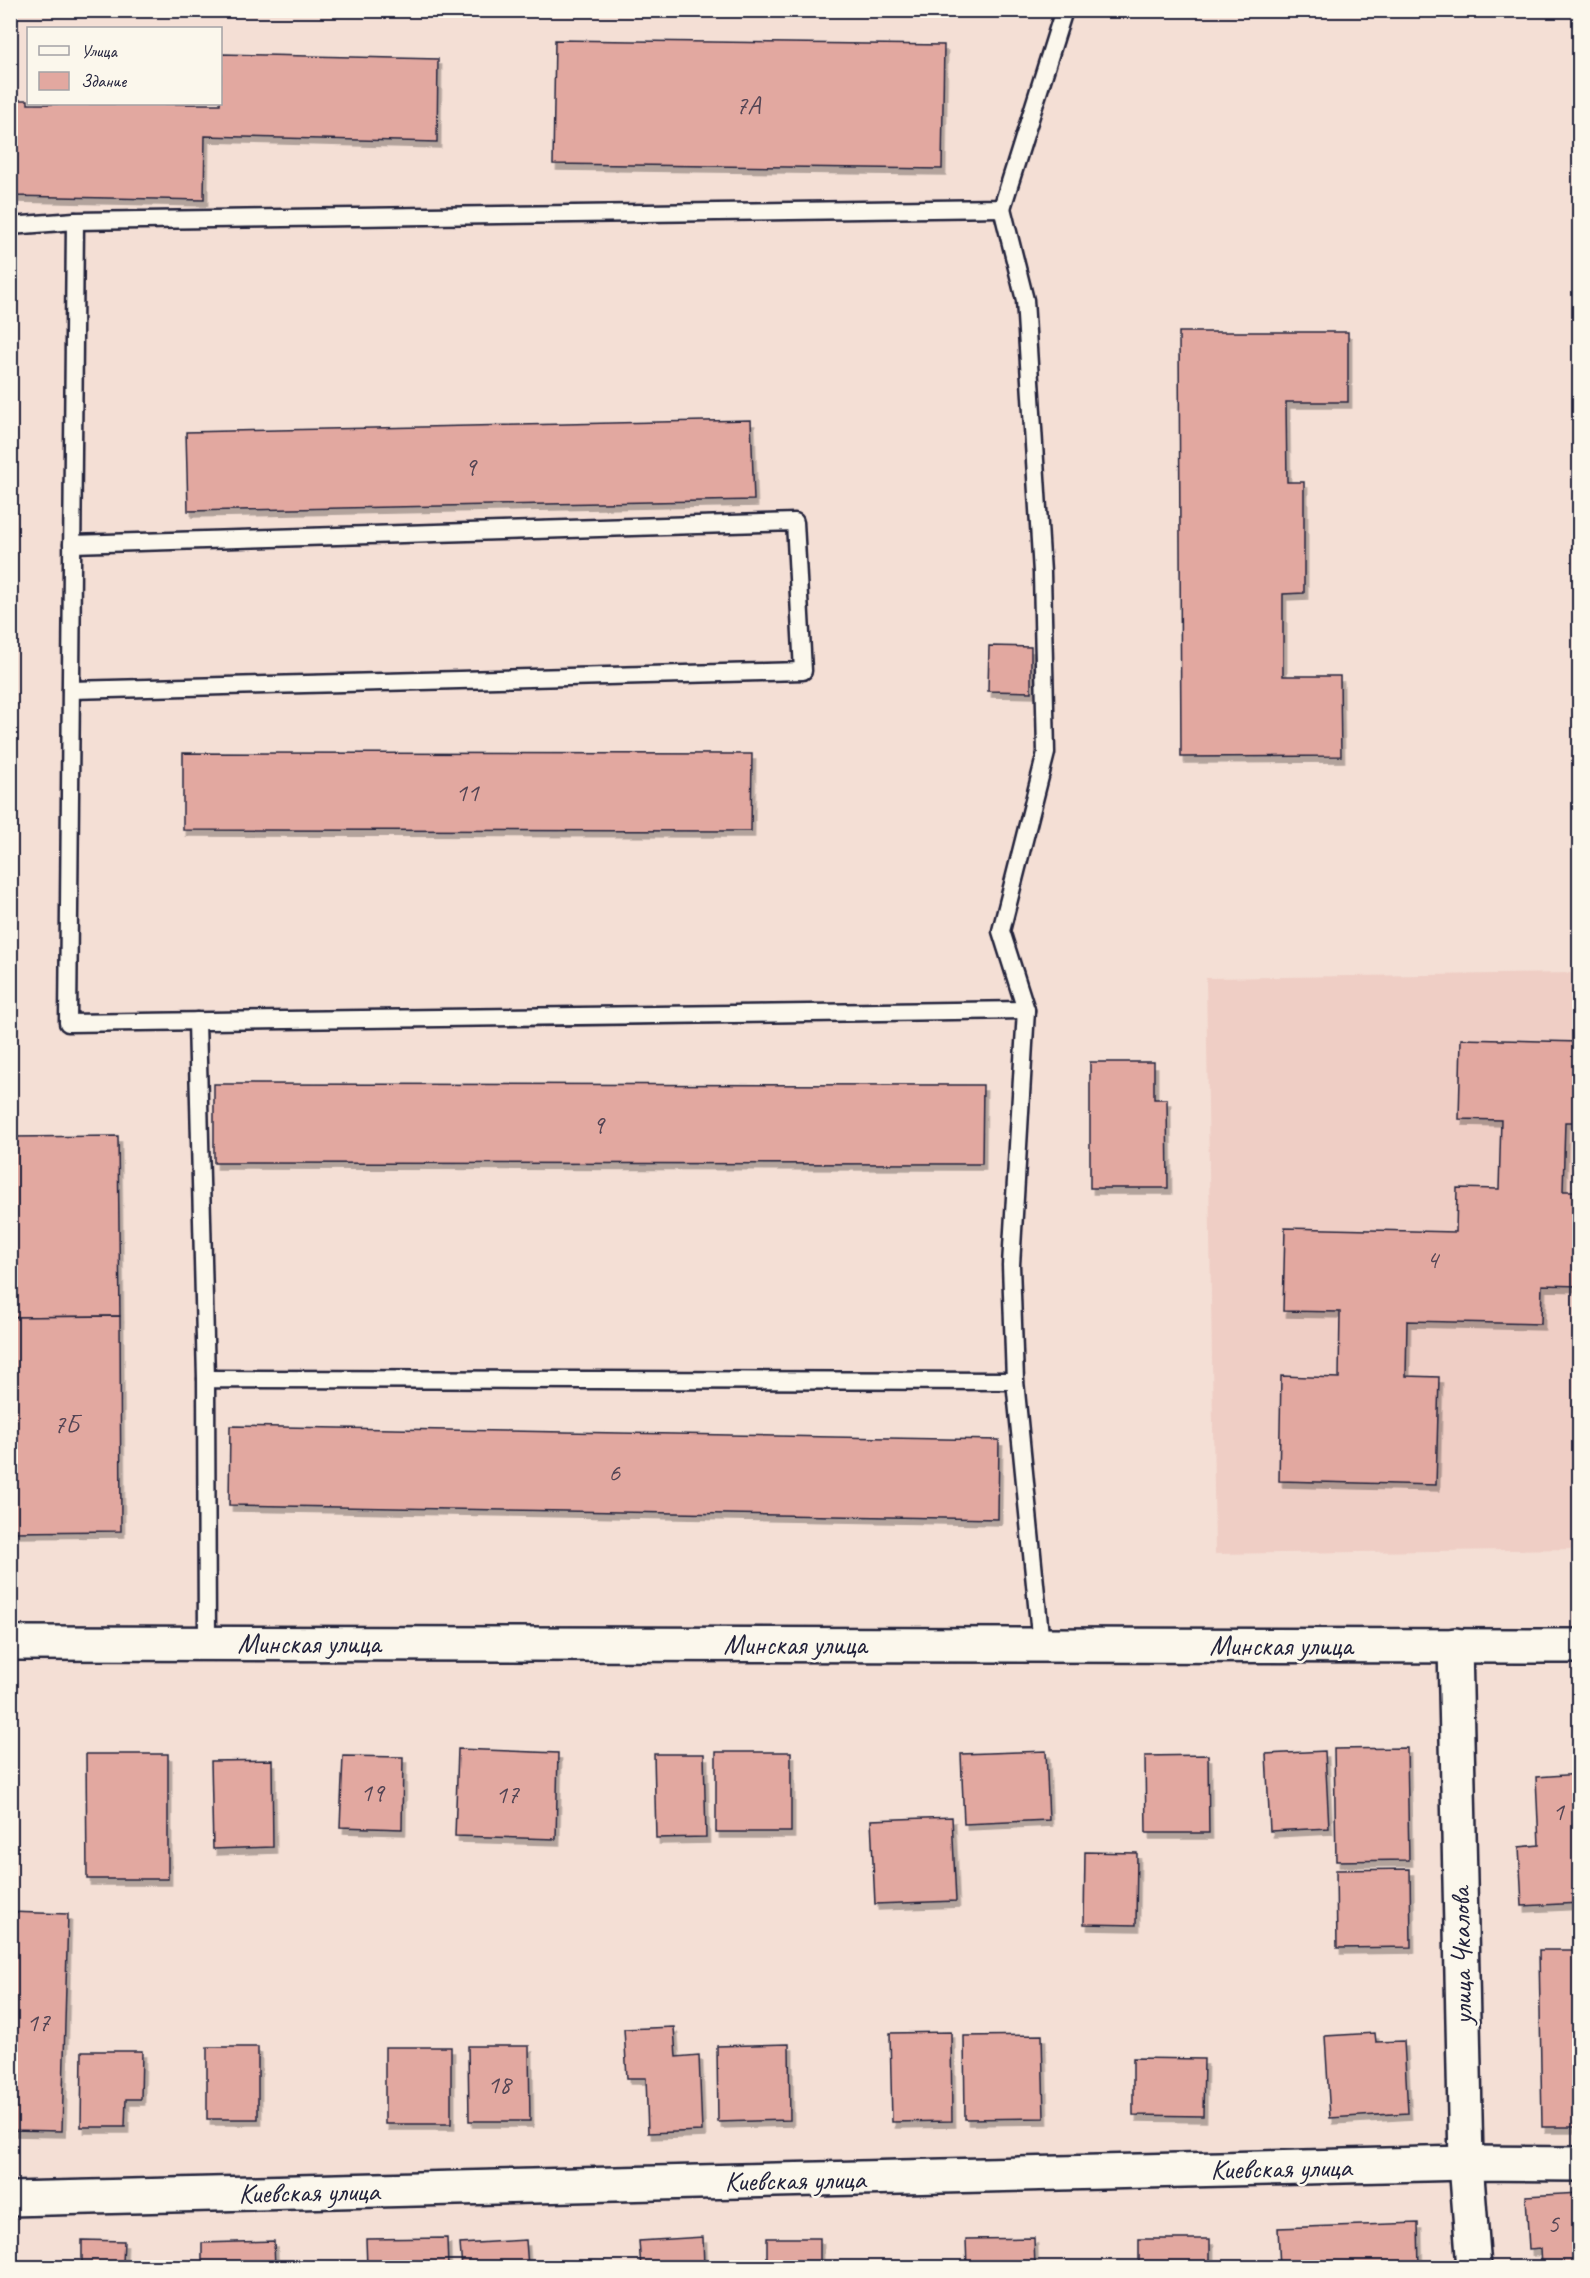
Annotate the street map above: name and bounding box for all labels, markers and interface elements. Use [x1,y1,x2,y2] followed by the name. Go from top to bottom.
[27,27,222,105] legend
[81,40,118,62] text: Улица
[81,70,127,92] text: Здание
[736,89,762,122] house number: 7А
[464,450,478,483] house number: 9
[455,776,480,809] house number: 11
[592,1108,606,1141] house number: 9
[1426,1243,1440,1276] house number: 4
[54,1408,82,1441] house number: 7Б
[608,1456,621,1489] house number: 6
[237,1626,383,1661] street label: Минская улица
[723,1627,869,1662] street label: Минская улица
[1209,1628,1355,1663] street label: Минская улица
[360,1776,386,1809] house number: 19
[495,1778,520,1811] house number: 17
[1552,1795,1565,1828] house number: 1
[1442,1884,1480,2027] street label: улица Чкалова
[26,2006,51,2039] house number: 17
[487,2068,513,2101] house number: 18
[1210,2149,1354,2187] street label: Киевская улица
[724,2161,868,2199] street label: Киевская улица
[238,2173,382,2211] street label: Киевская улица
[1547,2207,1560,2240] house number: 5

